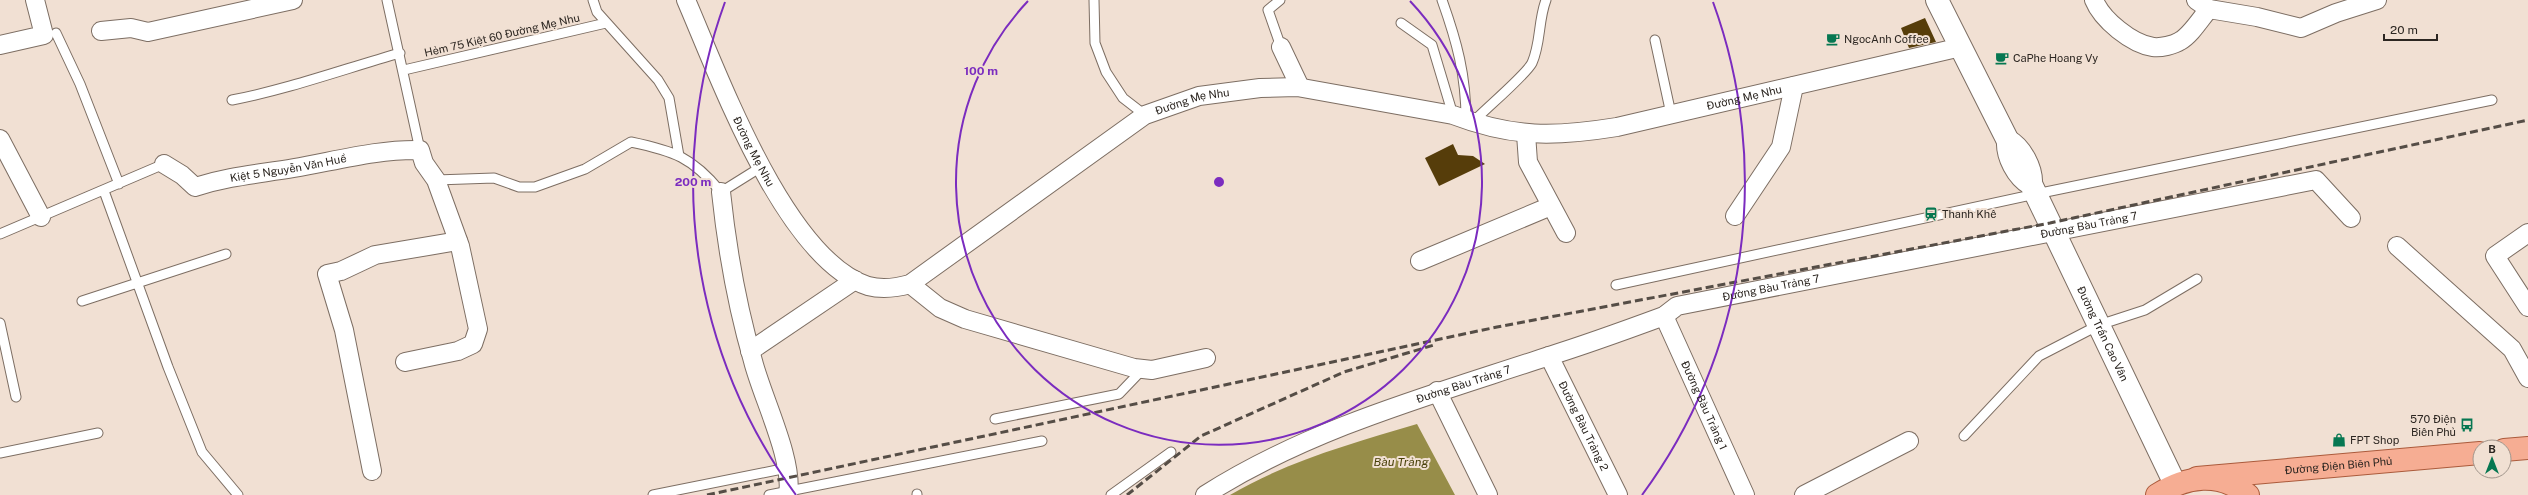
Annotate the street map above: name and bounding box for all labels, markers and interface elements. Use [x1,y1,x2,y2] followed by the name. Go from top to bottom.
[423,11,581,59] street label: Hẻm 75 Kiệt 60 Đường Mẹ Nhu
[2384,16,2437,42] scale bar
[2390,23,2418,37] text: 20 m
[1825,31,1841,47] cafe icon: NgocAnh Coffee
[1844,33,1929,45] place label: NgocAnh Coffee
[1994,50,2010,66] cafe icon: CaPhe Hoang Vy
[2013,52,2098,64] place label: CaPhe Hoang Vy
[964,64,998,78] text: 100 m
[1705,83,1783,112] street label: Đường Mẹ Nhu
[1153,86,1230,117] street label: Đường Mẹ Nhu
[731,115,777,188] street label: Đường Mẹ Nhu
[229,152,347,184] street label: Kiệt 5 Nguyễn Văn Huề
[675,175,711,189] text: 200 m
[1212,175,1226,189] centre of rings
[1923,206,1939,222] station icon: Thanh Khê
[1942,208,1996,220] place label: Thanh Khê
[2039,209,2139,240] street label: Đường Bàu Trảng 7
[1721,272,1821,303] street label: Đường Bàu Trảng 7
[2075,284,2131,383] street label: Đường Trần Cao Vân
[1679,359,1730,452] street label: Đường Bàu Trảng 1
[1415,363,1513,405] street label: Đường Bàu Trảng 7
[1556,379,1611,473] street label: Đường Bàu Trảng 2
[2410,413,2456,438] place label: 570 Điện Biên Phủ
[2459,417,2475,433] bus stop icon: 570 Điện Biên Phủ
[2331,432,2347,448] shop icon: FPT Shop
[2350,434,2400,446] place label: FPT Shop
[2472,439,2512,479] north arrow
[2488,443,2496,455] text: B
[1373,455,1429,469] water label: Bàu Trảng
[2284,455,2393,476] street label: Đường Điện Biên Phủ

